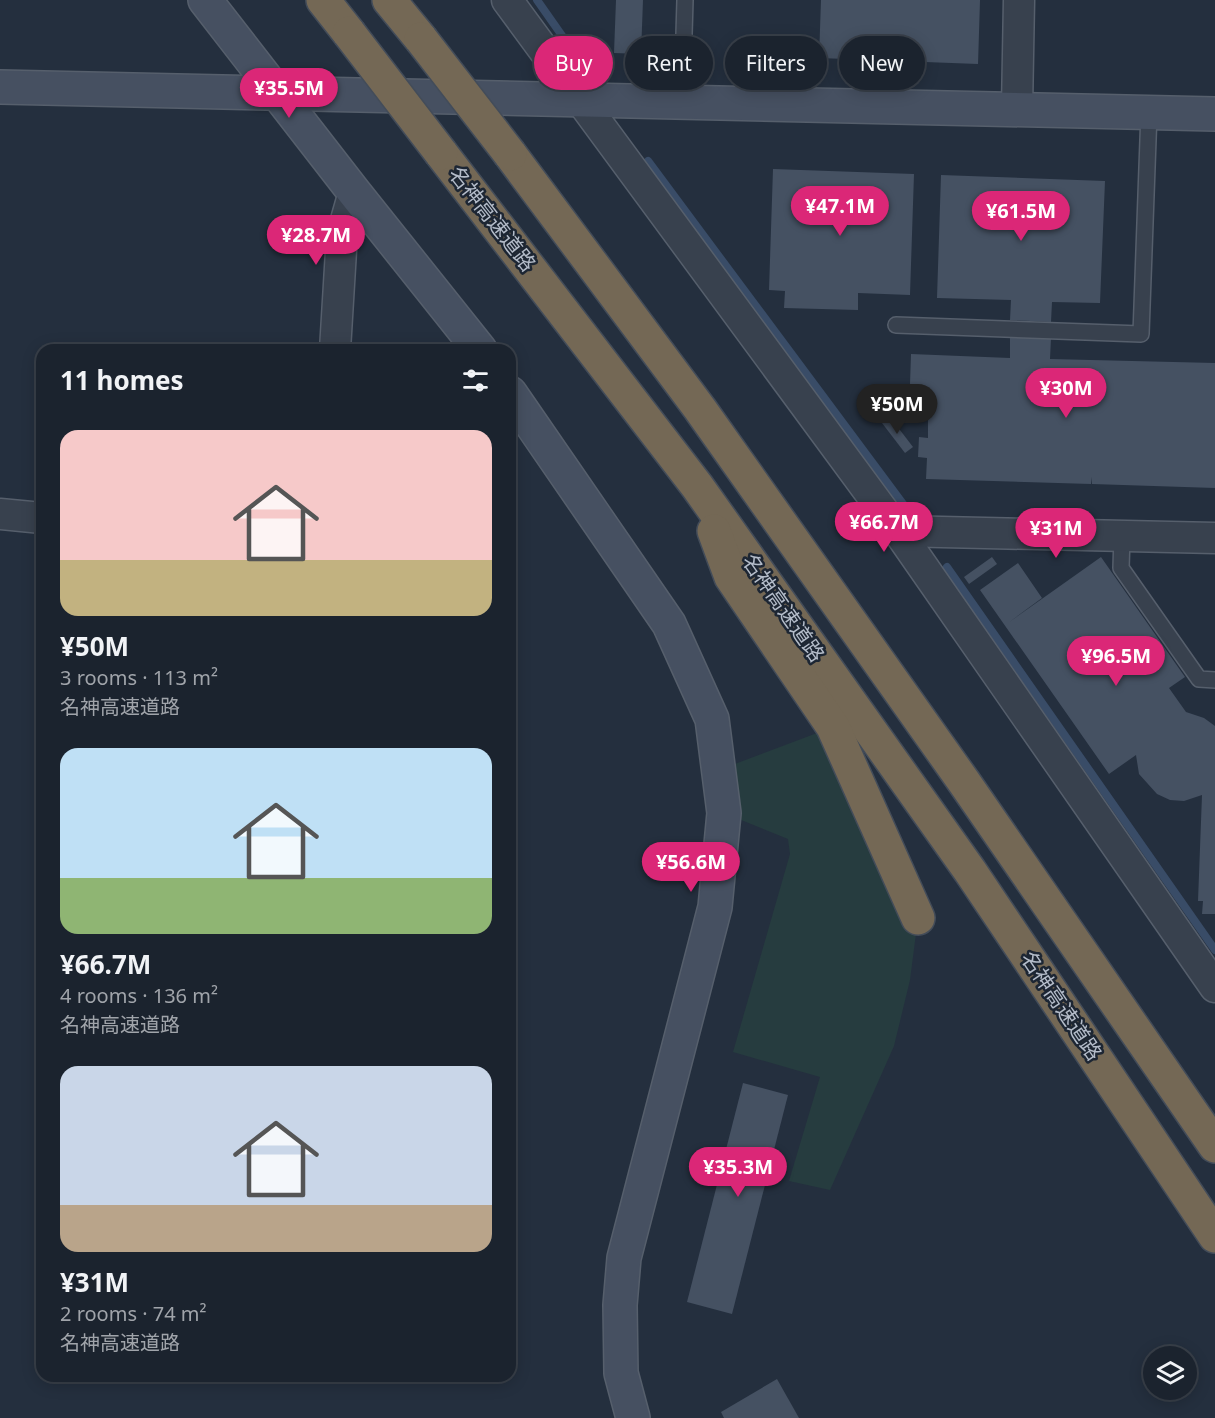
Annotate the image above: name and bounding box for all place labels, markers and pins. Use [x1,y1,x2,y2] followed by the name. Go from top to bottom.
[240,68,338,119] pin: ¥35.5M
[791,186,889,237] pin: ¥47.1M
[972,191,1070,242] pin: ¥61.5M
[267,215,365,266] pin: ¥28.7M
[1030,368,1102,419] pin: ¥30M
[861,384,933,435] pin: ¥50M
[835,502,933,553] pin: ¥66.7M
[1020,508,1092,559] pin: ¥31M
[1067,636,1165,687] pin: ¥96.5M
[642,842,740,893] pin: ¥56.6M
[689,1147,787,1198] pin: ¥35.3M

